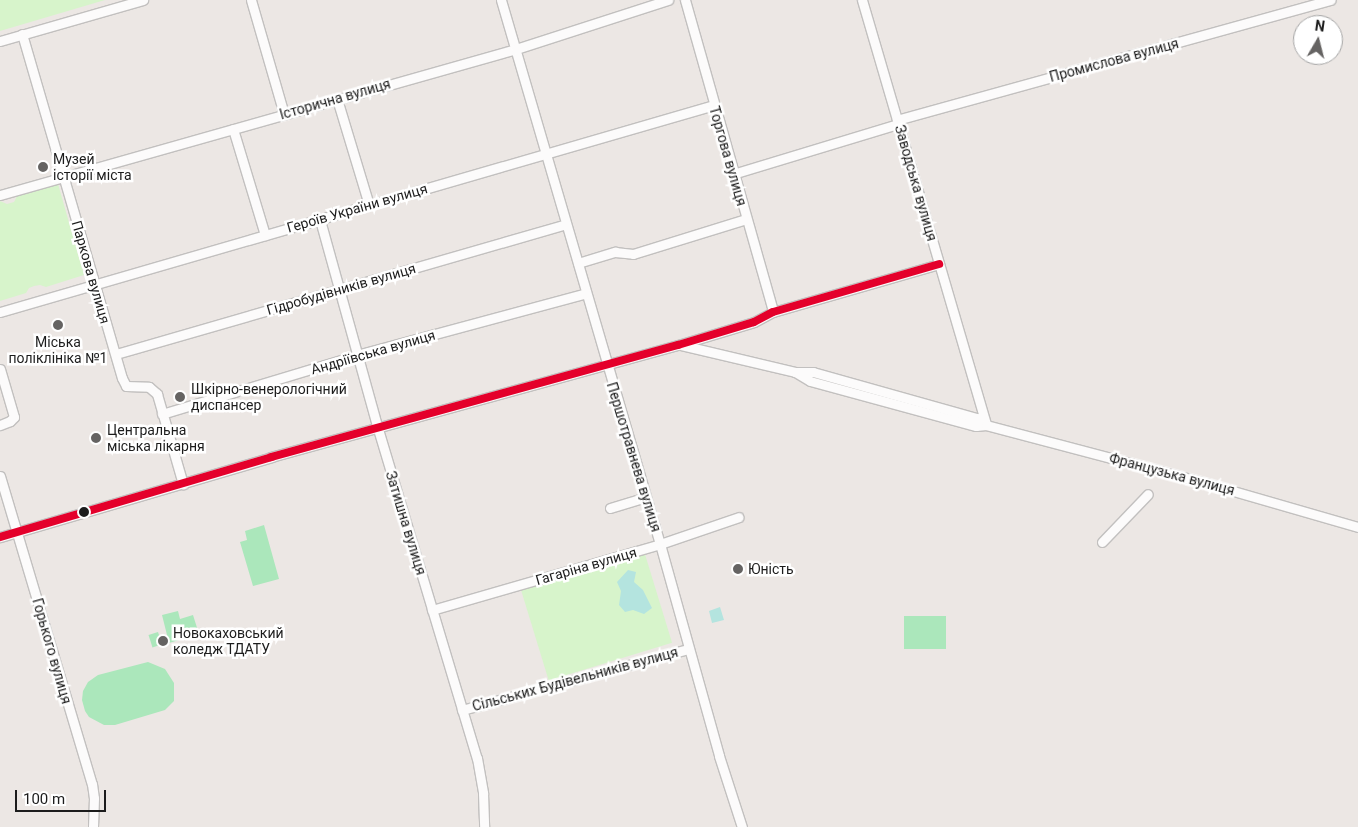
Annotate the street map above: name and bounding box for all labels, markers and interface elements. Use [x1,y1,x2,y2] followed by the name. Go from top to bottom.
[1293,15,1343,65] north arrow
[1314,18,1326,35] text: N
[1047,35,1181,85] street label: Промислова вулиця
[278,75,392,123] street label: Історична вулиця
[706,104,750,208] street label: Торгова вулиця
[891,123,941,243] street label: Заводська вулиця
[53,151,132,184] place label: Музей історії міста
[37,161,49,173] marker: Музей історії міста
[285,180,429,236] street label: Героїв України вулиця
[68,219,114,325] street label: Паркова вулиця
[264,260,418,318] street label: Гідробудівників вулиця
[51,318,65,332] marker: Міська поліклініка №1
[309,326,437,378] street label: Андріївська вулиця
[9,334,107,367] place label: Міська поліклініка №1
[603,380,665,534] street label: Першотравнева вулиця
[191,381,347,414] place label: Шкірно-венерологічний диспансер
[173,390,187,404] marker: Шкірно-венерологічний диспансер
[107,422,205,454] place label: Центральна міська лікарня
[89,431,103,445] marker: Центральна міська лікарня
[1107,449,1237,499] street label: Французька вулиця
[382,469,430,577] street label: Затишна вулиця
[79,507,89,517] unlabelled marker
[534,544,638,588] street label: Гагаріна вулиця
[748,561,794,577] place label: Юність
[732,563,744,575] marker: Юність
[29,596,75,706] street label: Горького вулиця
[173,625,284,658] place label: Новокаховський коледж ТДАТУ
[157,635,169,647] marker: Новокаховський коледж ТДАТУ
[470,643,680,715] street label: Сільських Будівельників вулиця
[18,780,109,812] scale bar
[23,790,65,808] text: 100 m

